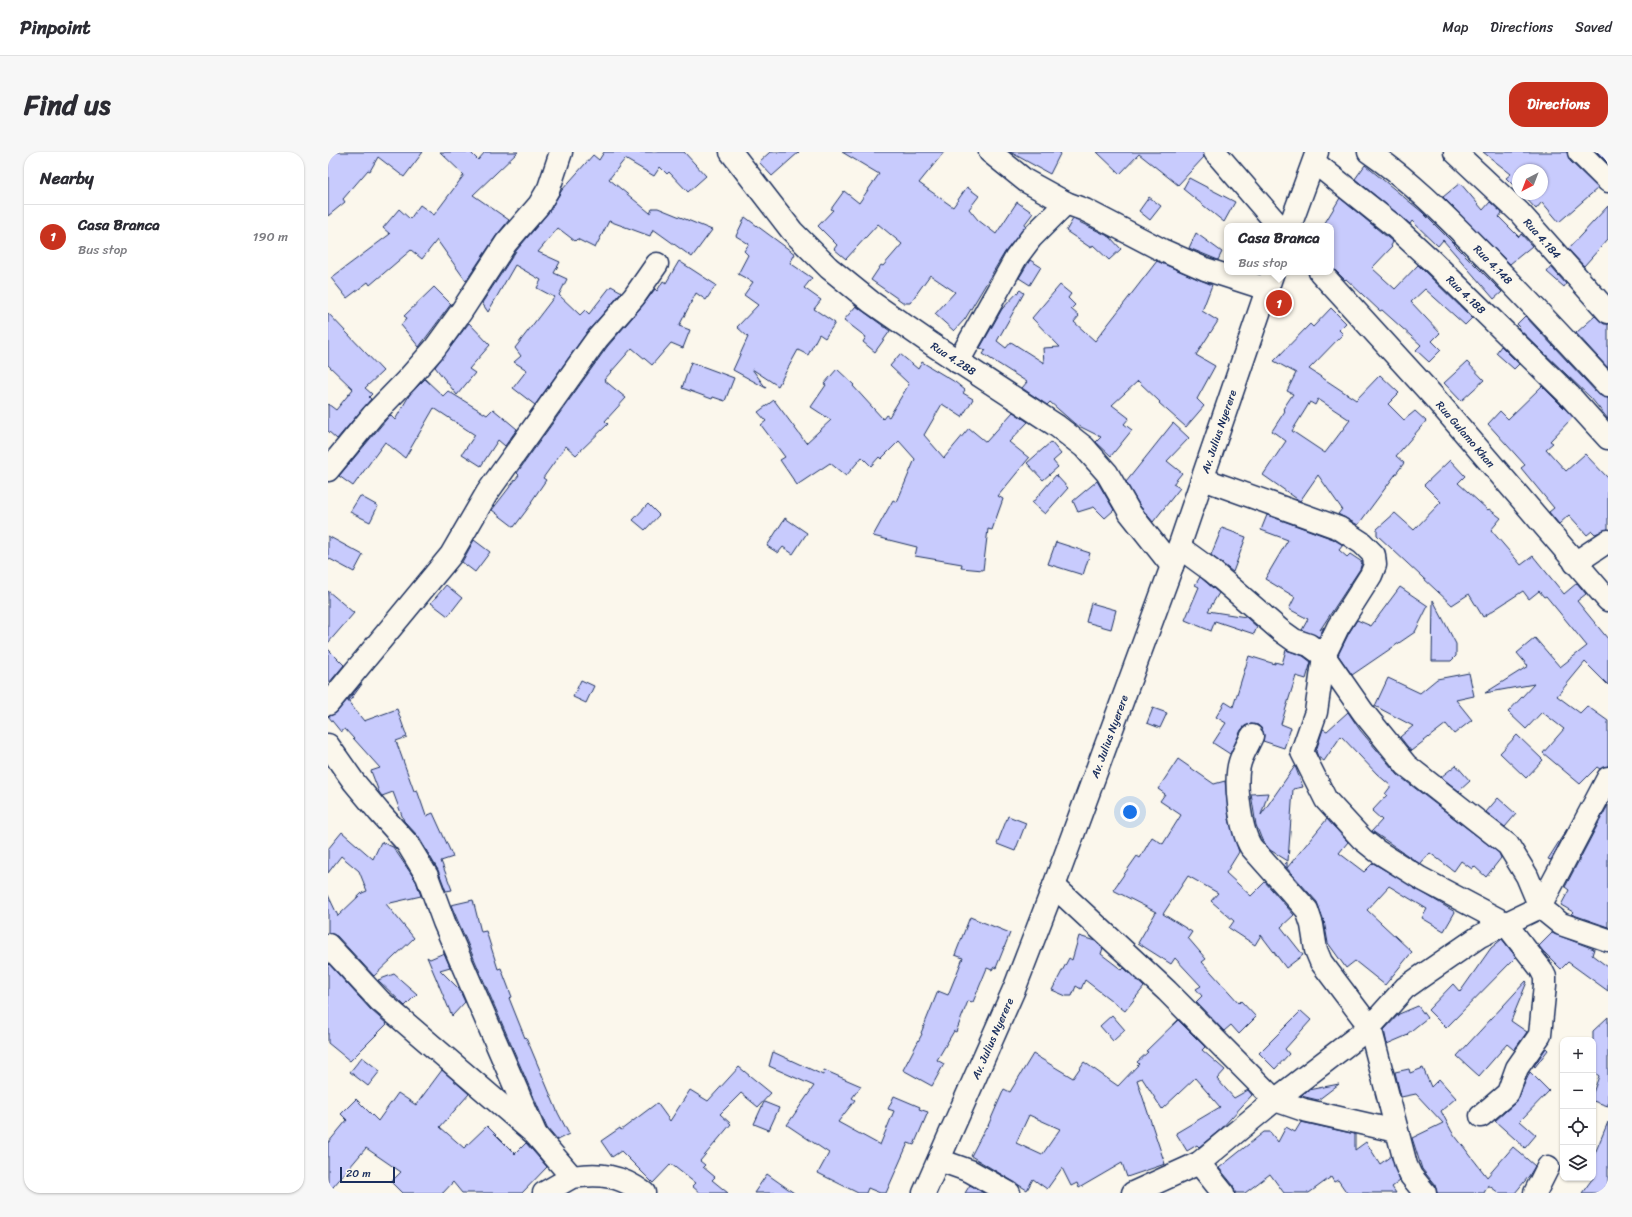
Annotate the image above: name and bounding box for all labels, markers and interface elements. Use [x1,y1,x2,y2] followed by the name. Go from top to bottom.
[20,11,91,44] text: Pinpoint
[1442,15,1468,40] text: Map
[1490,15,1553,40] text: Directions
[1575,15,1612,40] text: Saved
[24,80,111,129] text: Find us
[1509,82,1608,127] button: Directions
[40,163,94,193] text: Nearby
[1512,164,1548,200] north arrow
[78,212,160,238] text: Casa Branca
[1519,214,1566,263] street label: Rua 4.184
[1224,223,1334,275] popup
[50,225,56,248] text: 1
[253,225,288,248] text: 190 m
[1238,225,1320,251] text: Casa Branca
[78,238,127,261] text: Bus stop
[1469,240,1518,289] street label: Rua 4.148
[1238,251,1287,274] text: Bus stop
[1442,270,1491,319] street label: Rua 4.188
[1266,288,1292,318] pin: 1
[927,336,980,380] street label: Rua 4.288
[1195,386,1242,477] street label: Av. Julius Nyerere
[1431,396,1500,472] street label: Rua Gulamo Khan
[1085,691,1133,781] street label: Av. Julius Nyerere
[1120,802,1140,822] your location
[966,994,1019,1083] street label: Av. Julius Nyerere
[1560,1037,1596,1181] map controls
[1560,1037,1596,1073] button: +
[1560,1073,1596,1109] button: −
[1560,1109,1596,1145] button: locate
[1560,1145,1596,1181] button: layers
[346,1164,371,1183] text: 20 m
[340,1165,395,1184] scale bar

